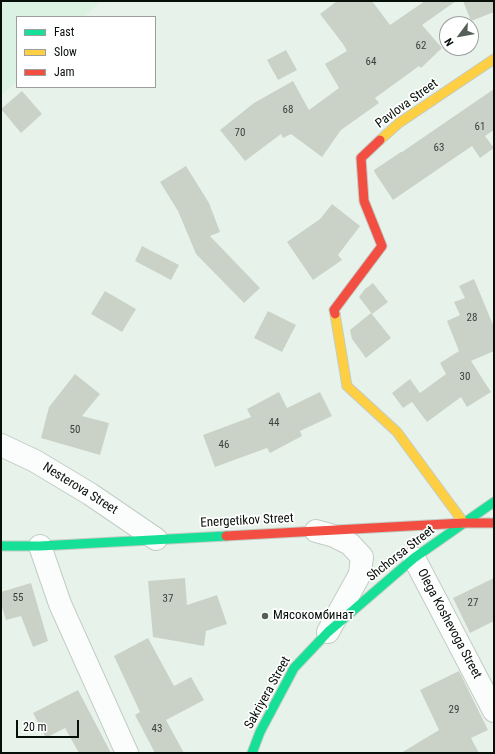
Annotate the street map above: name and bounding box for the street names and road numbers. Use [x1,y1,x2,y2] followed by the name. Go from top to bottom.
[373,76,441,132] street label: Pavlova Street
[40,460,120,518] street label: Nesterova Street
[200,511,294,531] street label: Energetikov Street
[364,523,438,585] street label: Shchorsa Street
[413,566,485,682] street label: Olega Koshevoga Street
[242,654,294,732] street label: Sakriyera Street

